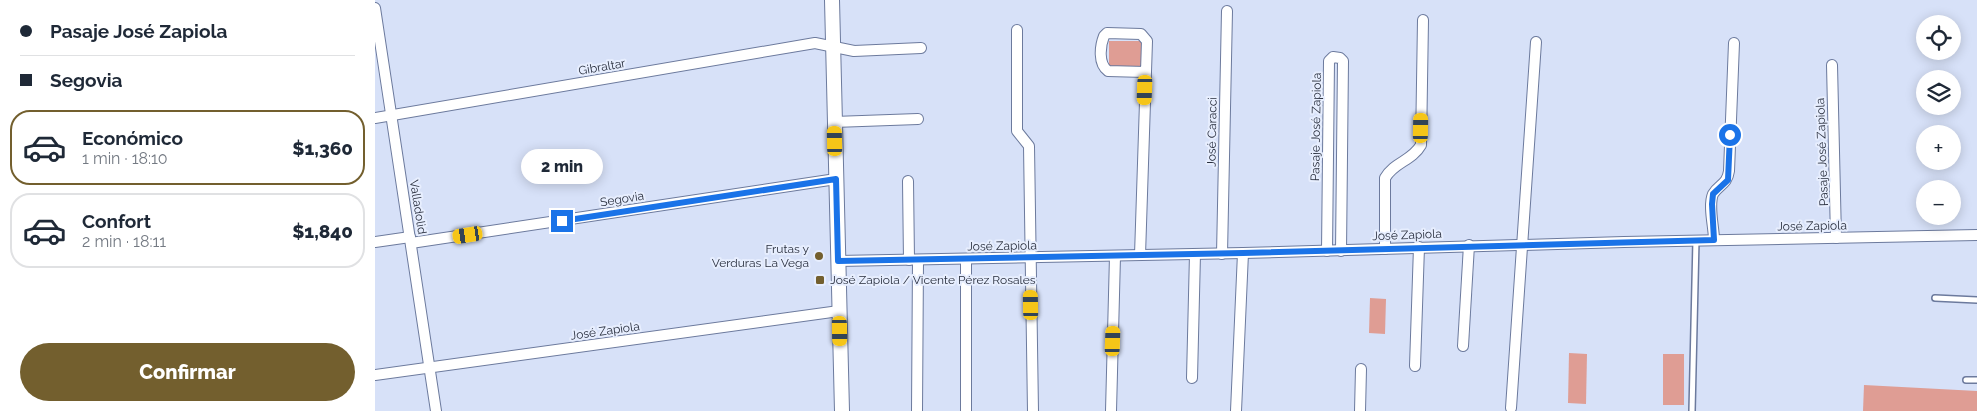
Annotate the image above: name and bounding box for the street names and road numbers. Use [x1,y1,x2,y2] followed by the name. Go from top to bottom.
[577,56,627,78] street label: Gibraltar
[1308,73,1324,181] street label: Pasaje José Zapiola
[1204,97,1220,167] street label: José Caracci
[1813,98,1831,206] street label: Pasaje José Zapiola
[407,179,429,235] street label: Valladolid
[599,189,645,209] street label: Segovia
[1777,218,1847,234] street label: José Zapiola
[1372,227,1442,243] street label: José Zapiola
[967,238,1037,254] street label: José Zapiola
[569,319,641,343] street label: José Zapiola

